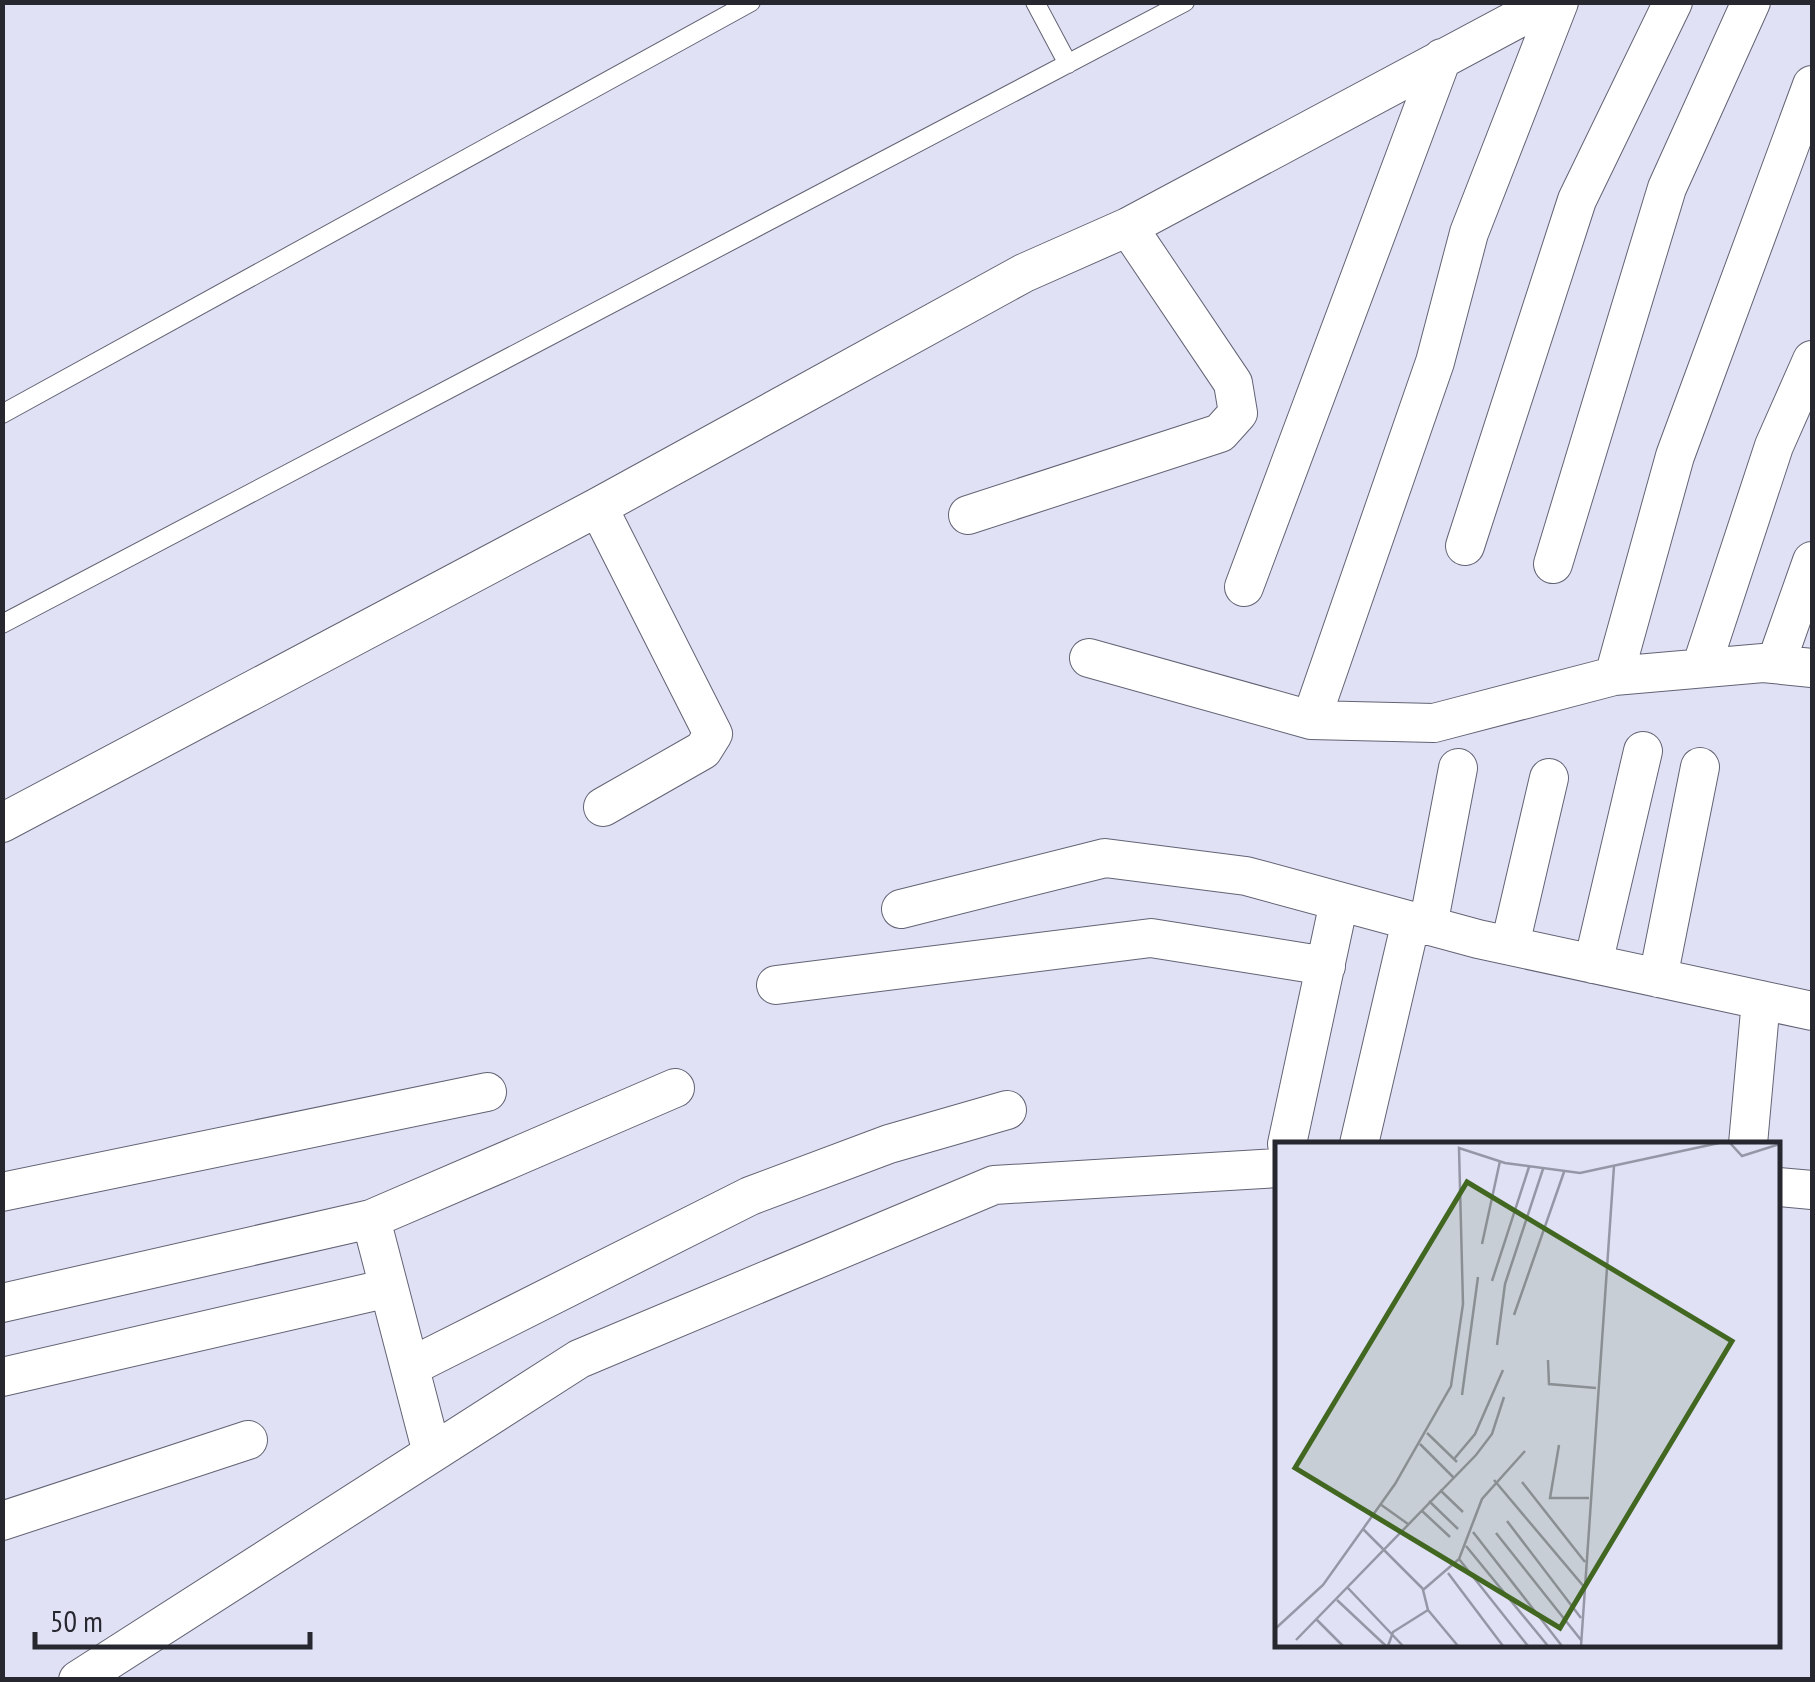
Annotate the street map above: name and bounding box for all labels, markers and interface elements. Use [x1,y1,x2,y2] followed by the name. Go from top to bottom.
[1275,1142,1780,1647] inset map
[35,1587,310,1649] scale bar
[50,1601,103,1640] text: 50 m

